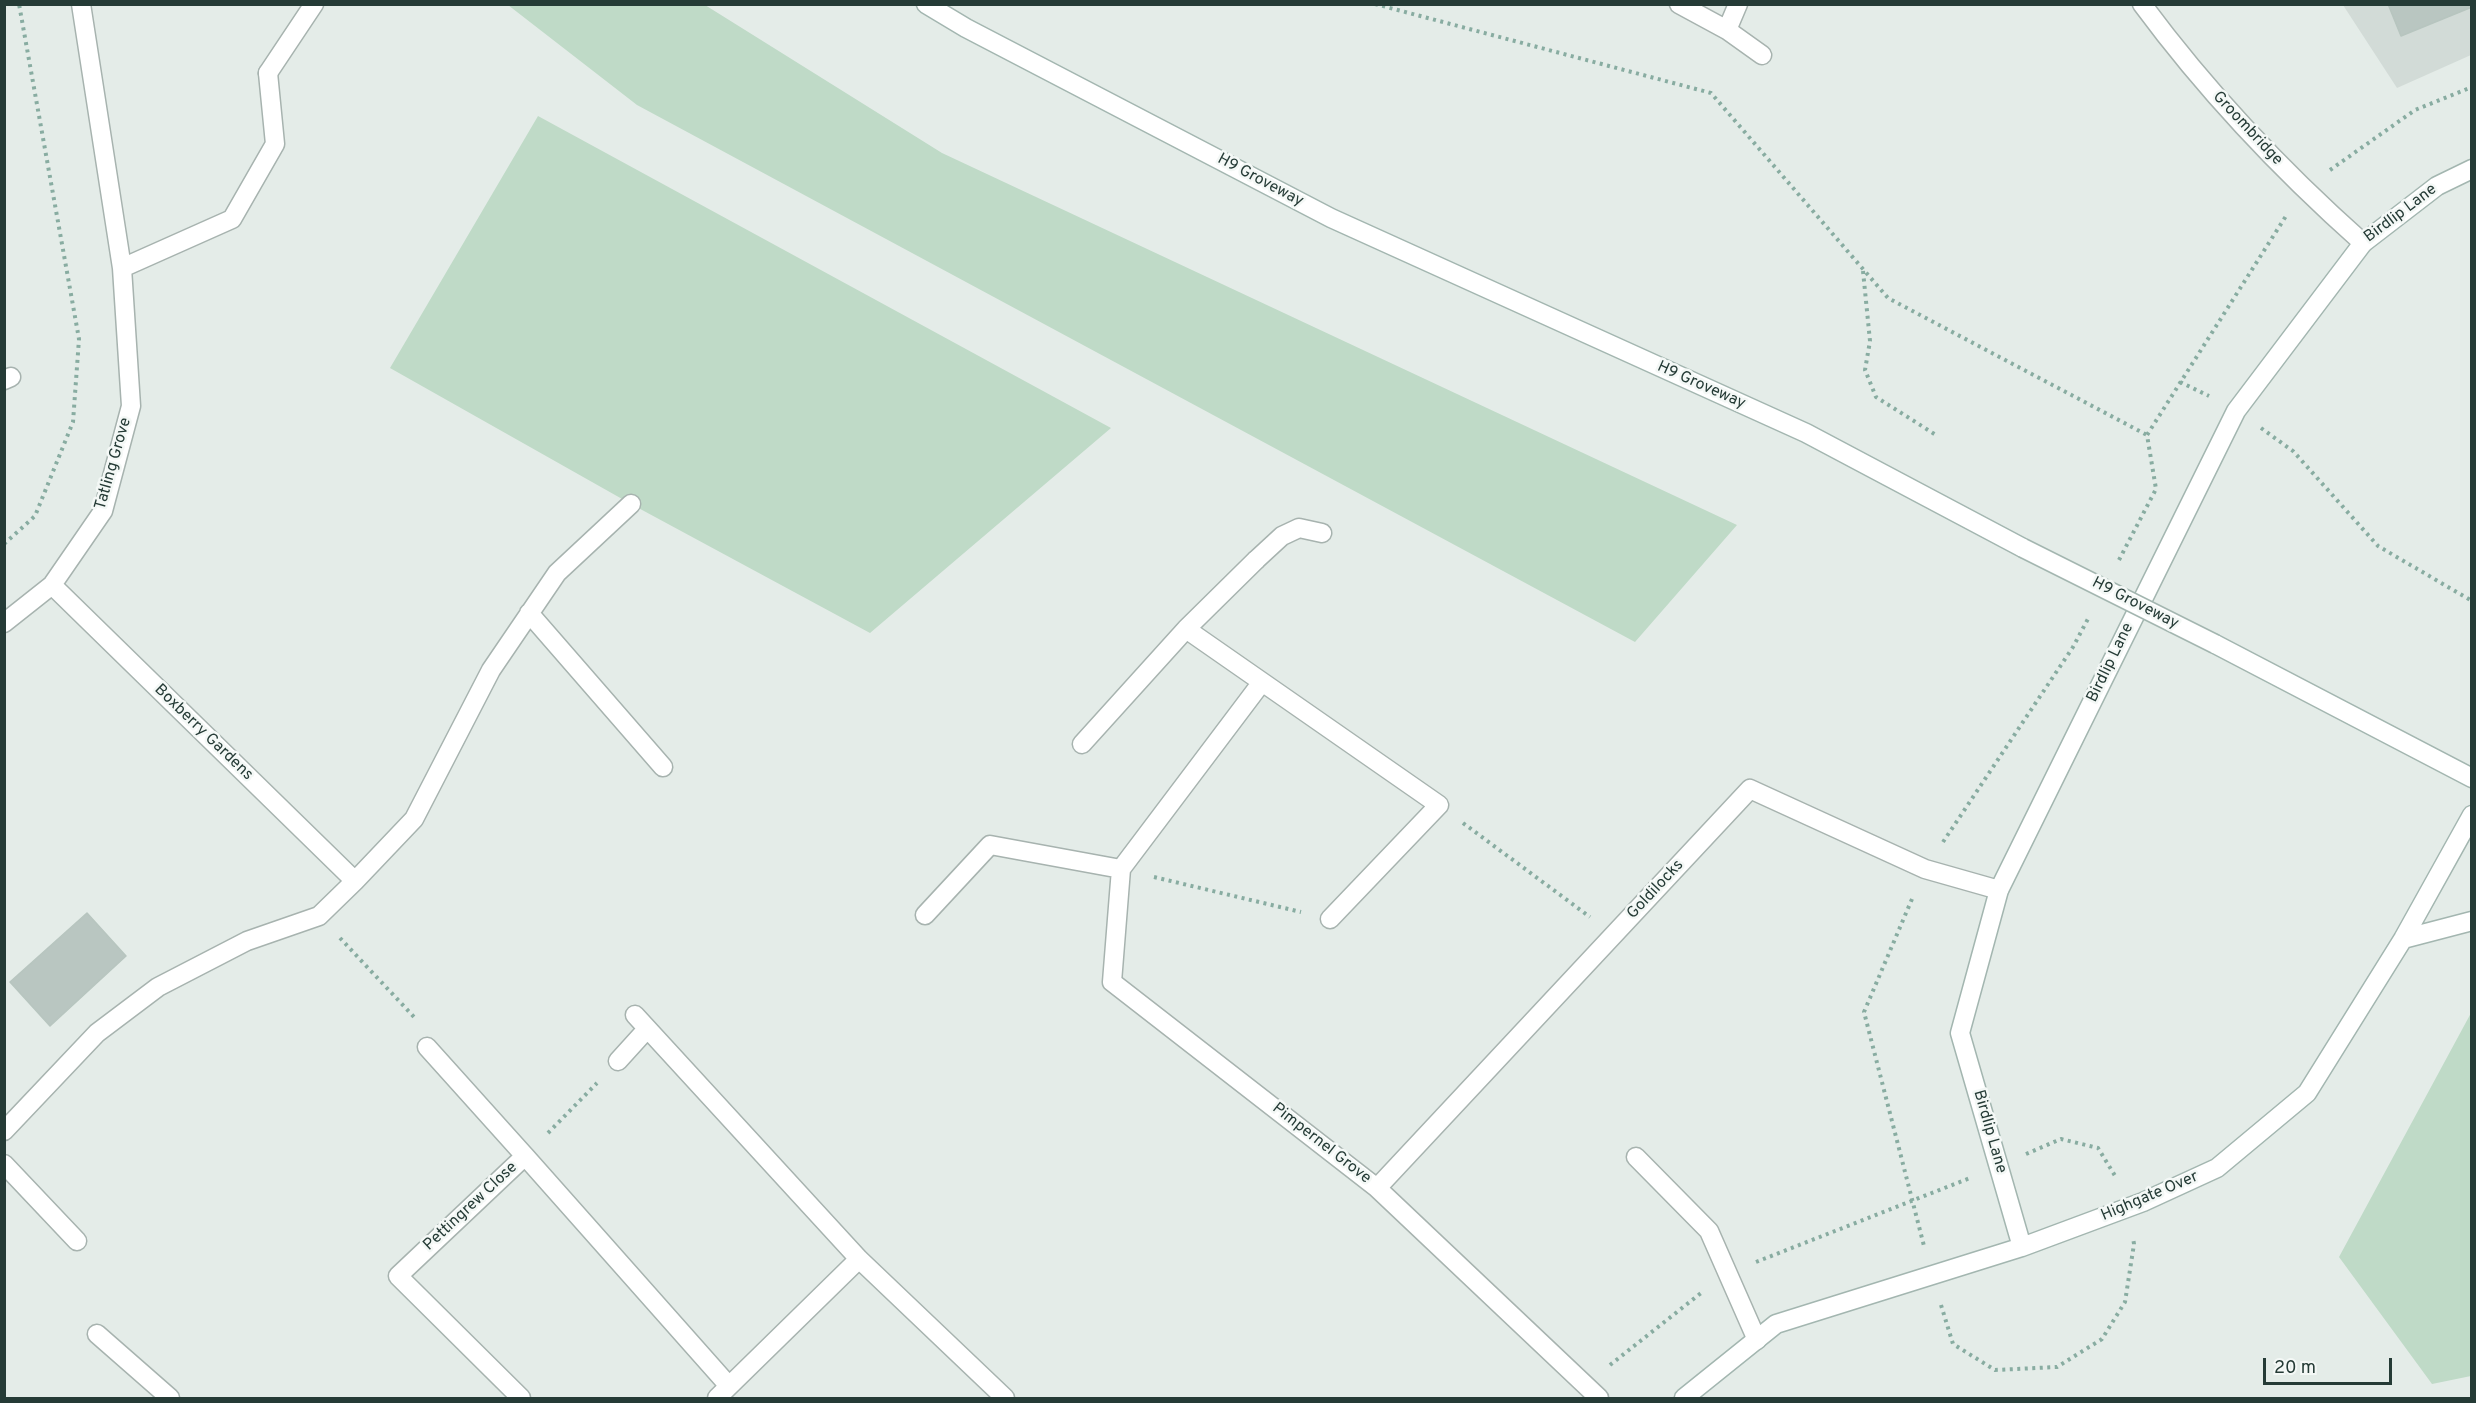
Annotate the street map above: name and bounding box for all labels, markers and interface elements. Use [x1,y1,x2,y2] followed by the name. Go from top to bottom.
[2208,88,2286,170] street label: Groombridge
[1214,150,1306,212] street label: H9 Groveway
[2361,180,2441,248] street label: Birdlip Lane
[1654,358,1748,414] street label: H9 Groveway
[92,416,136,512] street label: Tatling Grove
[2088,574,2182,634] street label: H9 Groveway
[2084,620,2138,706] street label: Birdlip Lane
[150,681,256,785] street label: Boxberry Gardens
[1624,856,1688,924] street label: Goldilocks
[1968,1088,2010,1176] street label: Birdlip Lane
[1268,1099,1374,1189] street label: Pimpernel Grove
[420,1159,522,1255] street label: Pettingrew Close
[2099,1168,2201,1226] street label: Highgate Over
[2266,1346,2395,1384] scale bar
[2274,1357,2316,1380] text: 20 m

